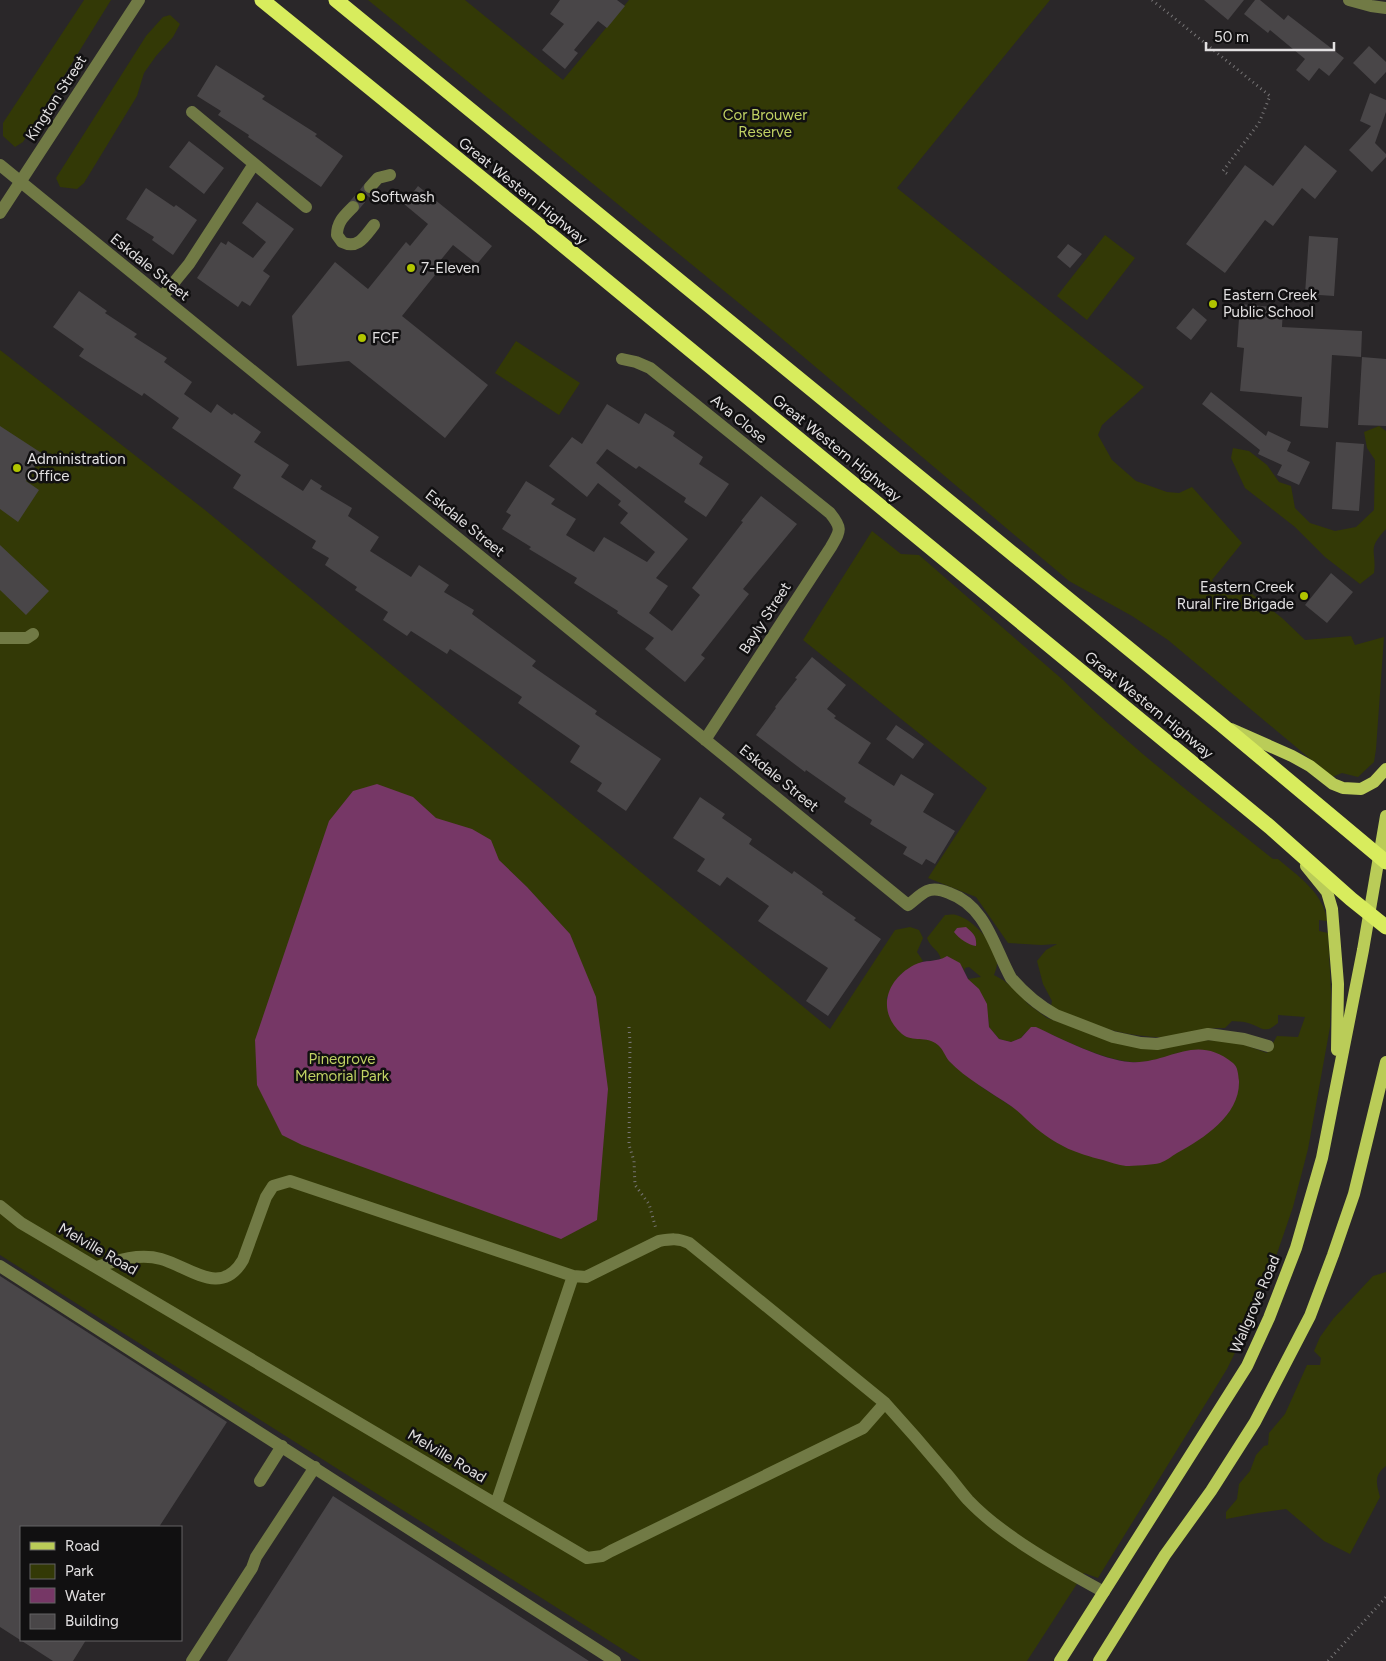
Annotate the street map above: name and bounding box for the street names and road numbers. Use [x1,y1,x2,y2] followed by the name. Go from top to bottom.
[22,52,90,144] street label: Kington Street
[455,134,591,249] street label: Great Western Highway
[107,230,193,305] street label: Eskdale Street
[707,391,771,447] street label: Ava Close
[769,391,905,506] street label: Great Western Highway
[422,486,508,561] street label: Eskdale Street
[735,579,795,657] street label: Bayly Street
[1081,648,1217,763] street label: Great Western Highway
[736,741,822,816] street label: Eskdale Street
[55,1219,141,1279] street label: Melville Road
[1226,1252,1284,1356] street label: Wallgrove Road
[404,1425,490,1487] street label: Melville Road

